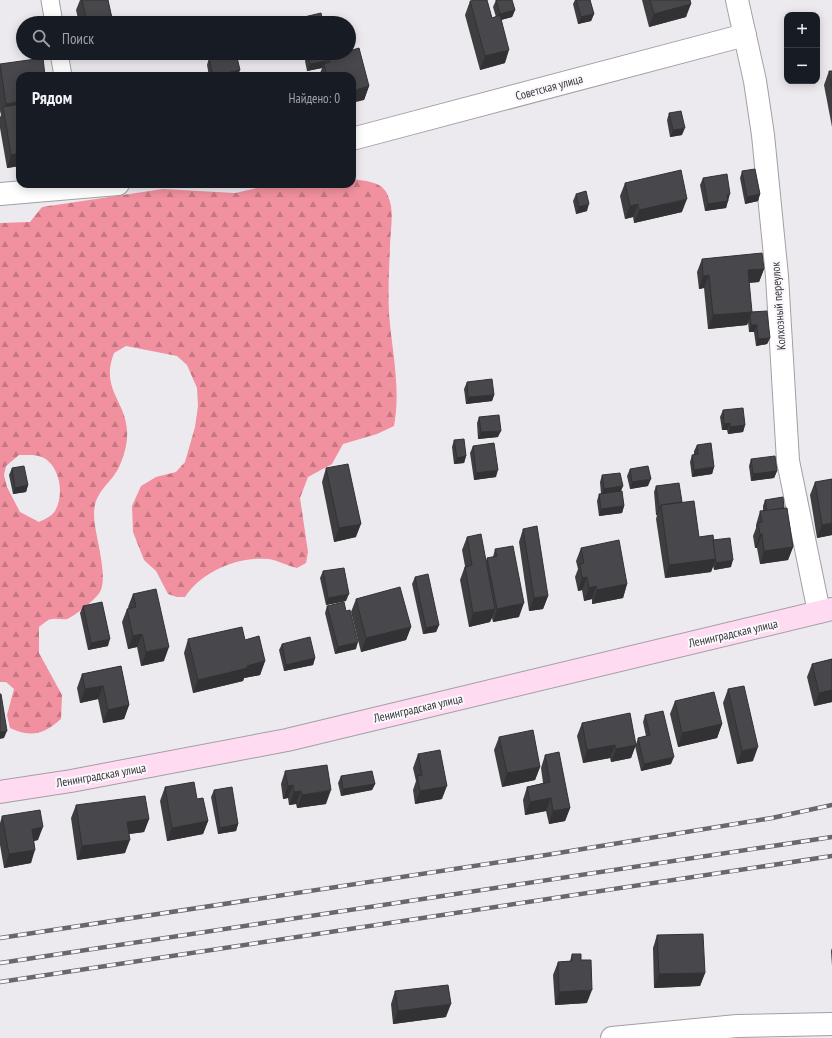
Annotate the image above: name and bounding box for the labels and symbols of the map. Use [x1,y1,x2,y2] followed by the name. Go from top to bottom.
[514,71,585,103] street label: Советская улица
[767,261,789,351] street label: Колхозный переулок
[686,615,779,651] street label: Ленинградская улица
[371,690,464,726] street label: Ленинградская улица
[54,760,147,790] street label: Ленинградская улица

